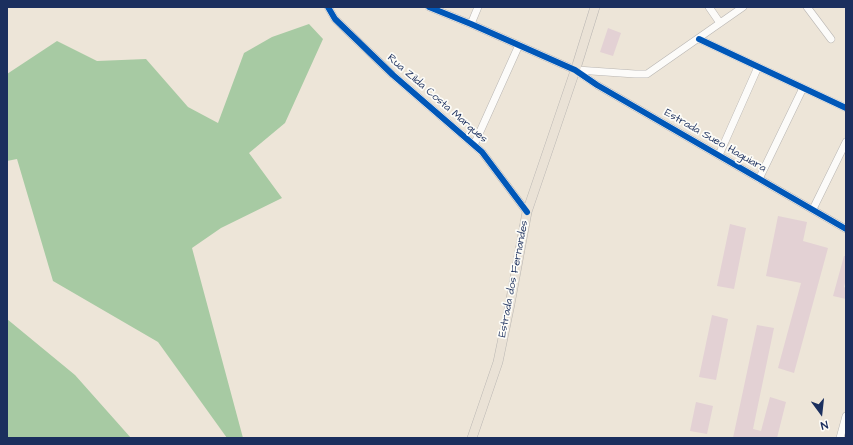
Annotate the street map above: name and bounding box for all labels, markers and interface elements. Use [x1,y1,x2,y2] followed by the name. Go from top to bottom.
[384,52,490,146] street label: Rua Zilda Costa Marques
[662,106,768,176] street label: Estrada Sueo Haguiara
[496,219,532,339] street label: Estrada dos Fernandes
[801,393,841,433] north arrow
[819,417,830,433] text: N

